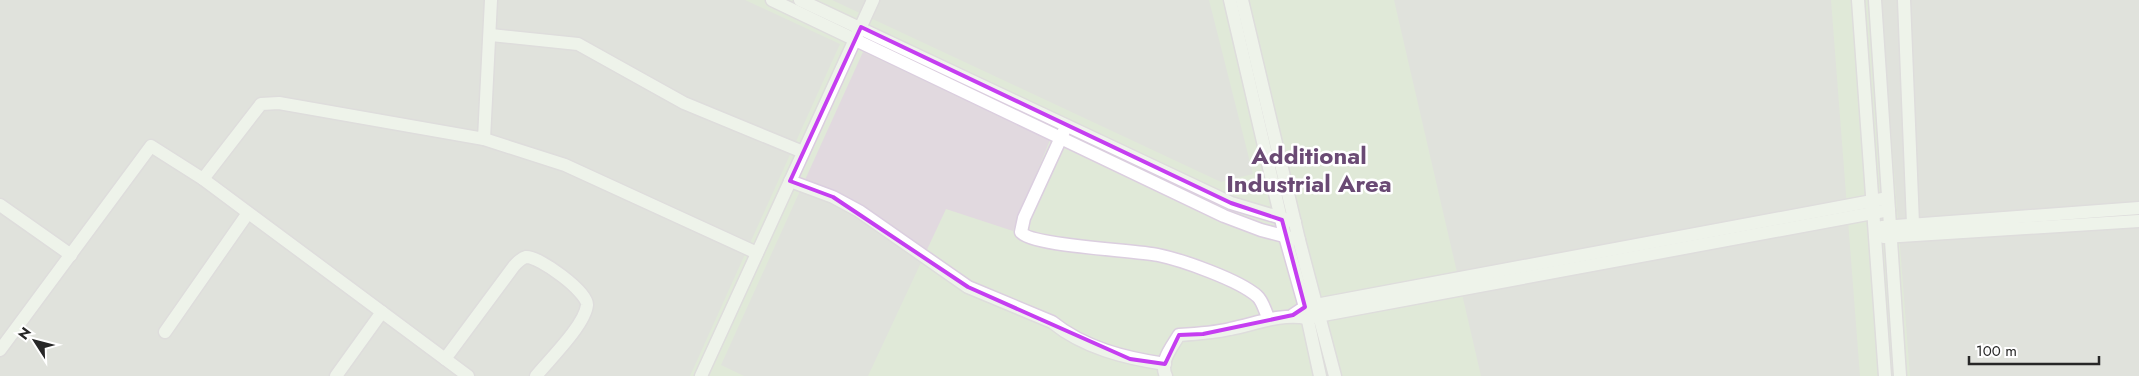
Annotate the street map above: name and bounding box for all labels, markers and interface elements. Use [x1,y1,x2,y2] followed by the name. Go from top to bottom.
[1226,138,1392,201] district label: Additional Industrial Area
[10,316,60,366] north arrow
[13,323,36,344] text: N
[1969,334,2099,366] scale bar
[1976,340,2017,362] text: 100 m

